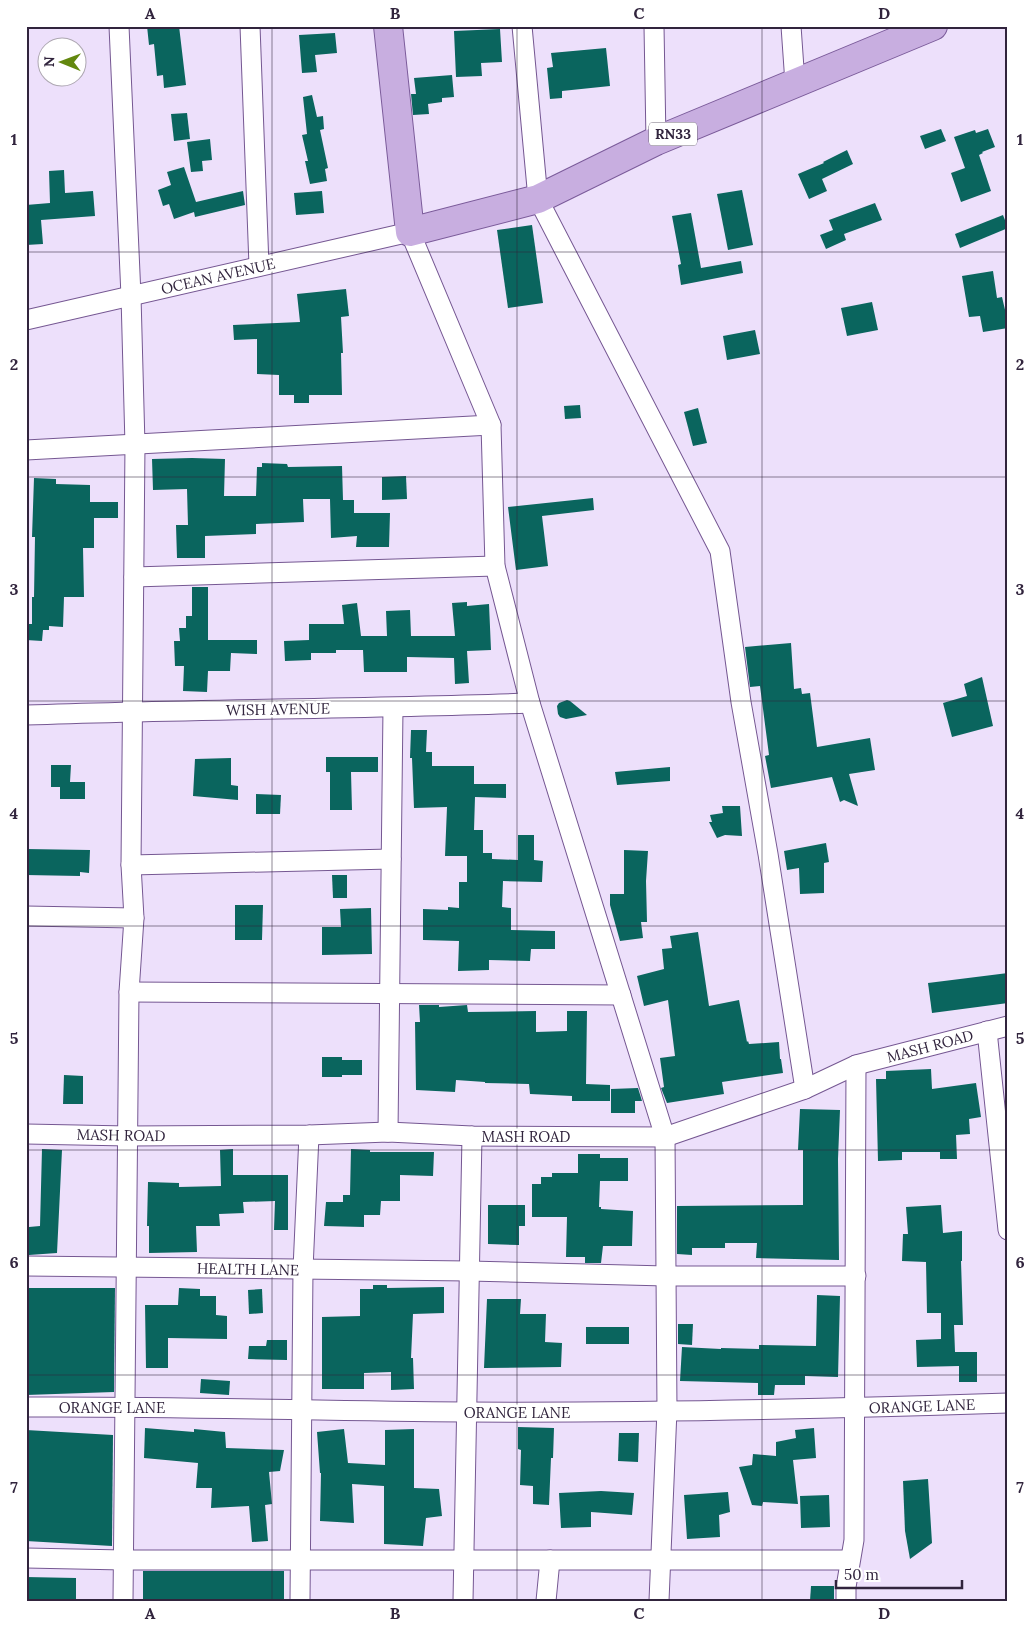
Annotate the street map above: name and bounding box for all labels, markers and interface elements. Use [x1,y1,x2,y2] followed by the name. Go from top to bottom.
[145,3,156,23] text: A
[390,3,401,23] text: B
[633,3,645,23] text: C
[878,3,890,23] text: D
[38,38,88,88] north arrow
[40,56,58,67] text: N
[649,122,697,146] road number: RN33
[11,129,17,149] text: 1
[1017,129,1023,149] text: 1
[159,254,277,298] street label: OCEAN AVENUE
[10,354,18,374] text: 2
[1016,354,1024,374] text: 2
[10,579,19,599] text: 3
[1016,579,1025,599] text: 3
[226,699,330,719] street label: WISH AVENUE
[10,803,19,823] text: 4
[1016,803,1025,823] text: 4
[885,1025,975,1067] street label: MASH ROAD
[10,1028,19,1048] text: 5
[1016,1028,1025,1048] text: 5
[76,1125,166,1145] street label: MASH ROAD
[481,1127,571,1146] street label: MASH ROAD
[9,1252,19,1272] text: 6
[1015,1252,1025,1272] text: 6
[197,1259,299,1279] street label: HEALTH LANE
[868,1395,976,1417] street label: ORANGE LANE
[59,1398,165,1417] street label: ORANGE LANE
[464,1403,570,1422] street label: ORANGE LANE
[10,1477,18,1497] text: 7
[1016,1477,1024,1497] text: 7
[836,1557,963,1589] scale bar
[844,1565,879,1584] text: 50 m
[145,1603,156,1623] text: A
[390,1603,401,1623] text: B
[633,1603,645,1623] text: C
[878,1603,890,1623] text: D

